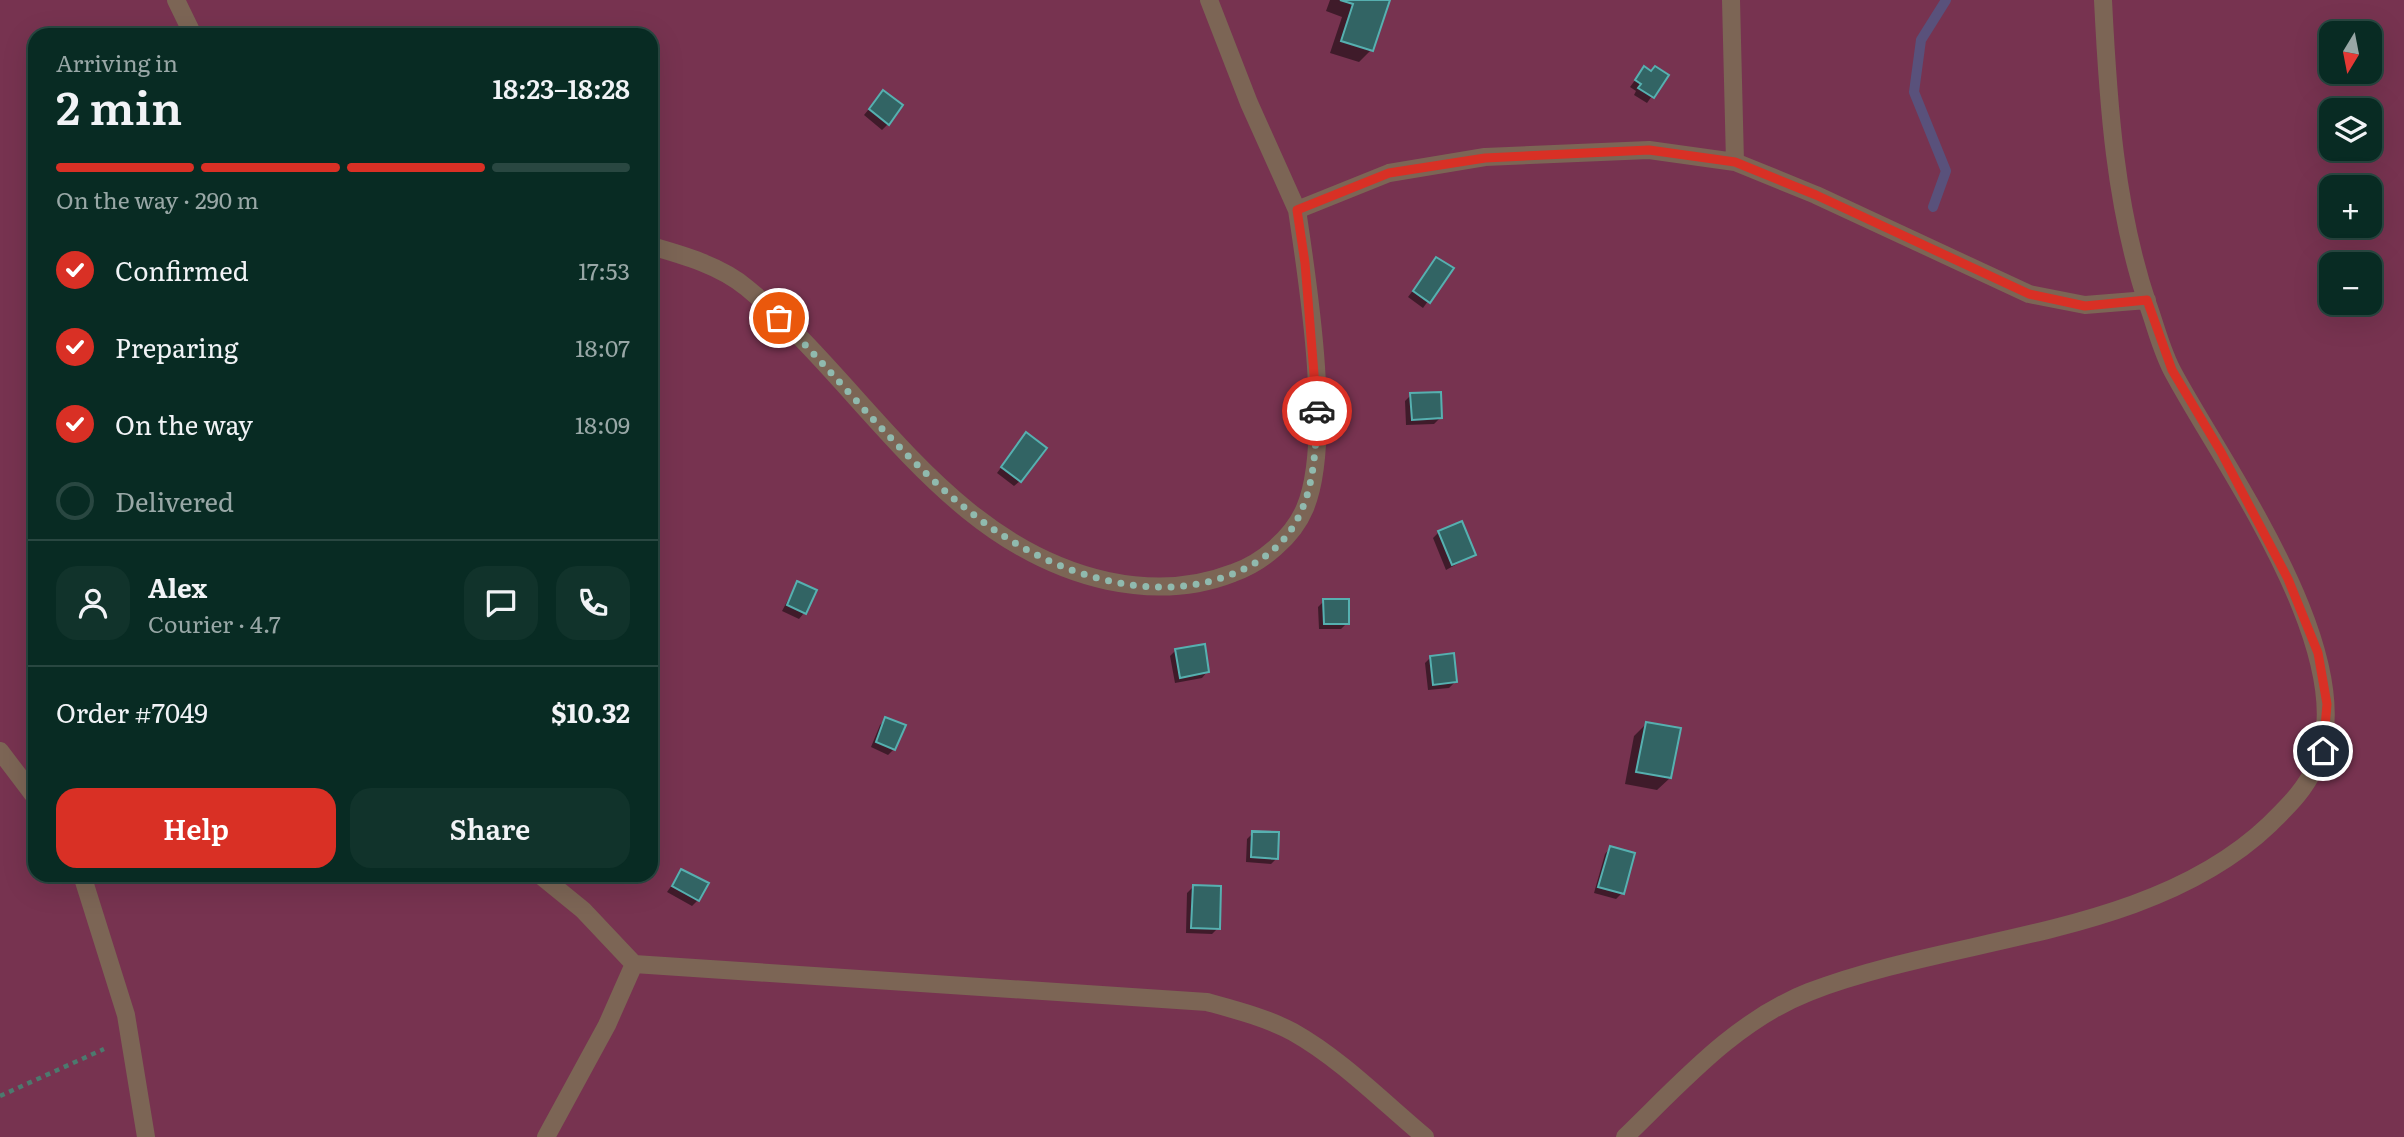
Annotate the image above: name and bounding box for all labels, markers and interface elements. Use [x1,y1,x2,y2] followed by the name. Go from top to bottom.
[2319,21,2382,84] north arrow
[2319,21,2382,315] map controls
[56,45,178,79] text: Arriving in
[492,68,630,107] text: 18:23–18:28
[56,71,182,139] text: 2 min
[2319,98,2382,161] button: layers
[2319,175,2382,238] button: +
[56,182,259,216] text: On the way · 290 m
[115,250,249,289] text: Confirmed
[56,251,94,289] icon: check
[2319,252,2382,315] button: −
[578,253,630,287] text: 17:53
[749,288,809,348] pin
[760,299,798,337] icon: bag
[115,327,238,366] text: Preparing
[56,328,94,366] icon: check
[575,330,630,364] text: 18:07
[1282,376,1352,446] courier
[1298,392,1336,430] icon: car
[115,404,253,443] text: On the way
[56,405,94,443] icon: check
[575,407,630,441] text: 18:09
[115,481,234,520] text: Delivered
[56,566,130,640] button: person
[464,566,538,640] button: chat
[556,566,630,640] button: phone
[148,567,207,606] text: Alex
[148,606,281,640] text: Courier · 4.7
[56,692,208,731] text: Order #7049
[551,692,630,731] text: $10.32
[2293,721,2353,781] pin
[2304,732,2342,770] icon: home
[56,788,336,868] button: Help
[350,788,630,868] button: Share

